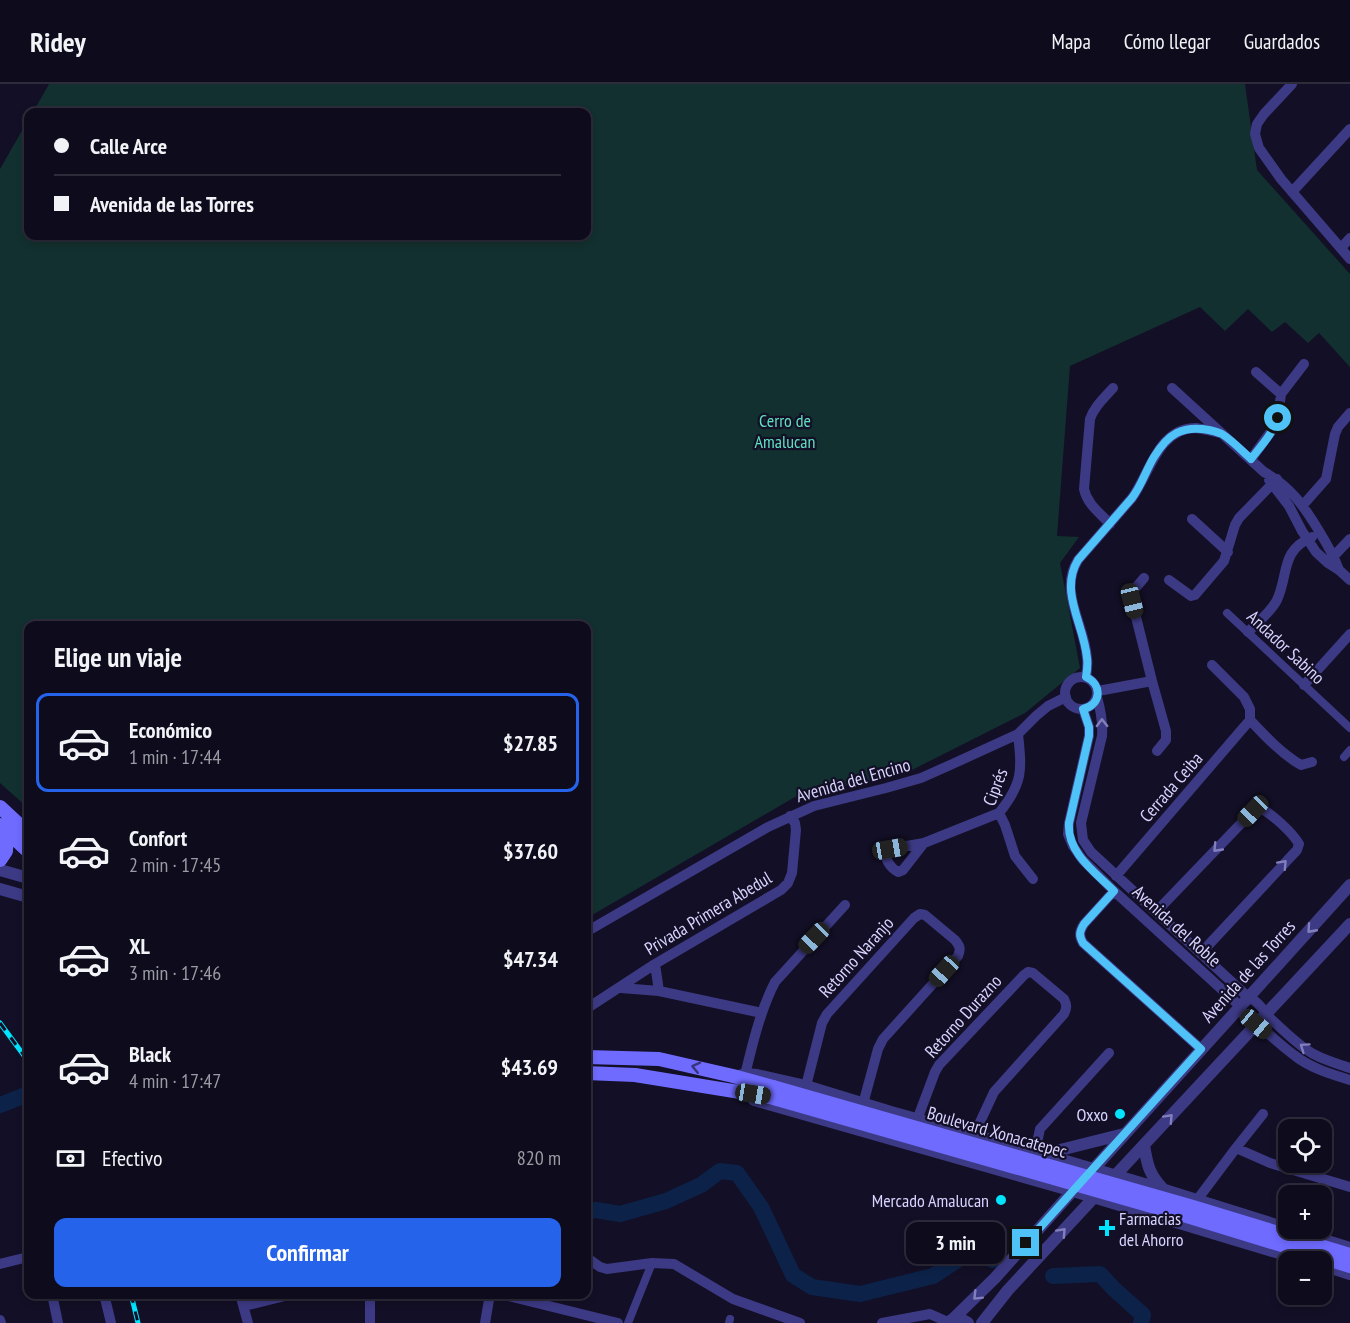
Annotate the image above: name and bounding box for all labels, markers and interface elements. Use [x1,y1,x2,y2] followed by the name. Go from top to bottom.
[30,23,86,60] text: Ridey
[1052,28,1091,55] text: Mapa
[1124,28,1211,55] text: Cómo llegar
[1244,28,1320,55] text: Guardados
[90,132,167,160] text: Calle Arce
[90,190,254,218] text: Avenida de las Torres
[1264,404,1291,431] route start
[755,409,815,453] park label: Cerro de Amalucan
[1119,581,1145,621] car
[1242,605,1330,689] street label: Andador Sabino
[54,640,182,674] text: Elige un viaje
[57,716,111,770] icon: car
[129,716,212,744] text: Económico
[1095,718,1108,727] one-way arrow
[503,729,558,757] text: $27.85
[129,744,221,770] text: 1 min · 17:44
[1134,747,1208,827] street label: Cerrada Ceiba
[793,753,913,807] street label: Avenida del Encino
[977,765,1013,809] street label: Ciprés
[1234,792,1272,830] car
[57,824,111,878] icon: car
[129,824,187,852] text: Confort
[503,837,558,865] text: $37.60
[871,837,909,861] car
[1214,841,1225,852] one-way arrow
[129,852,221,878] text: 2 min · 17:45
[1276,861,1287,872] one-way arrow
[640,866,776,960] street label: Privada Primera Abedul
[1128,880,1226,972] street label: Avenida del Roble
[814,912,898,1002] street label: Retorno Naranjo
[1196,915,1300,1027] street label: Avenida de las Torres
[795,919,833,957] car
[1307,922,1318,932] one-way arrow
[57,932,111,986] icon: car
[129,932,150,960] text: XL
[503,945,558,973] text: $47.34
[925,952,963,990] car
[129,960,221,986] text: 3 min · 17:46
[920,970,1006,1062] street label: Retorno Durazno
[1236,1006,1276,1042] car
[57,1040,111,1094] icon: car
[129,1040,171,1068] text: Black
[1299,1044,1310,1055] one-way arrow
[501,1053,558,1081] text: $43.69
[691,1062,701,1075] one-way arrow
[129,1068,221,1094] text: 4 min · 17:47
[734,1082,772,1106] car
[925,1101,1070,1163] street label: Boulevard Xonacatepec
[1077,1103,1108,1126] place label: Oxxo
[1113,1107,1127,1121] marker: Oxxo
[1162,1114,1173,1124] one-way arrow
[1278,1119,1332,1305] map controls
[1278,1119,1332,1173] button: locate
[54,1142,87,1175] icon: cash
[102,1144,163,1172] text: Efectivo
[517,1145,561,1171] text: 820 m
[1278,1185,1332,1239] button: +
[872,1189,989,1212] place label: Mercado Amalucan
[994,1193,1008,1207] marker: Mercado Amalucan
[1119,1207,1184,1251] place label: Farmacias del Ahorro
[54,1218,561,1287] button: Confirmar
[1100,1221,1114,1235] marker: Farmacias del Ahorro
[906,1222,1005,1264] callout: 3 min
[1055,1228,1066,1239] one-way arrow
[1012,1229,1039,1256] route end
[935,1230,976,1256] text: 3 min
[1278,1251,1332,1305] button: −
[973,1288,984,1299] one-way arrow

